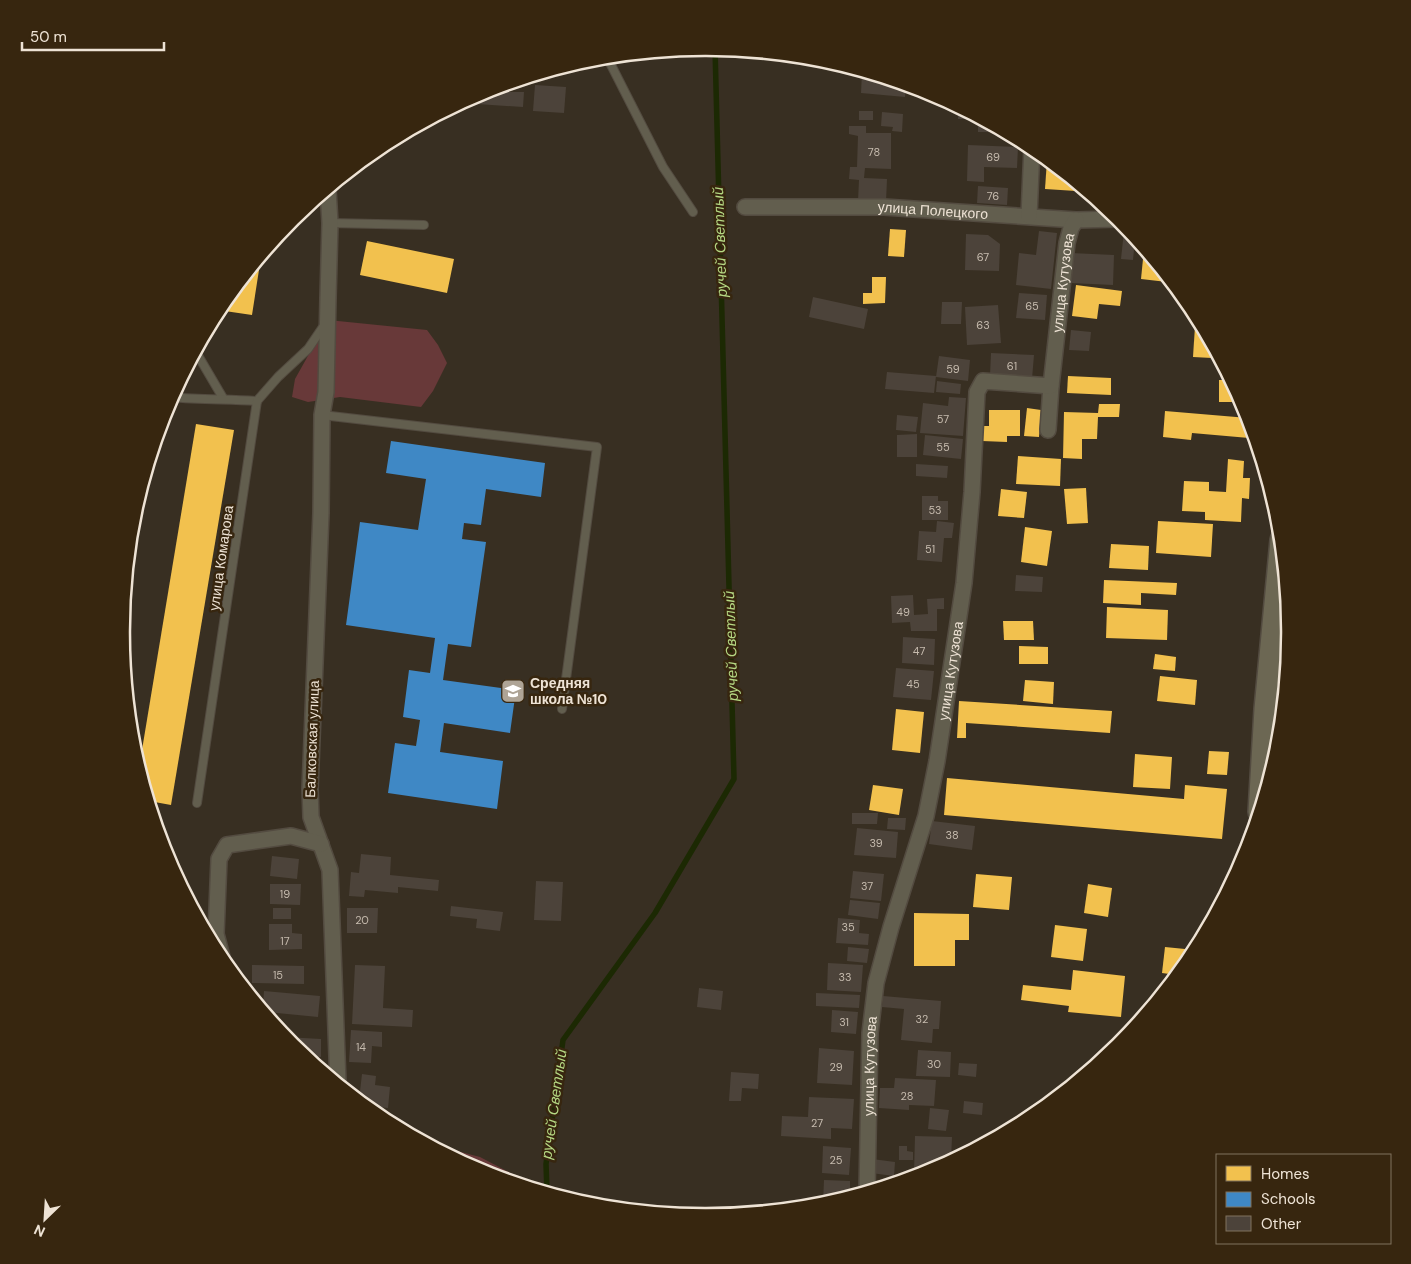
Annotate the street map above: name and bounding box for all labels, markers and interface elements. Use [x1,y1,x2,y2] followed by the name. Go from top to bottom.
[22,20,165,52] scale bar
[30,27,67,47] text: 50 m
[868,145,880,159] house number: 78
[986,150,1000,164] house number: 69
[708,186,732,299] water label: ручей Светлый
[987,189,999,203] house number: 76
[878,198,989,223] street label: улица Полецкого
[1048,231,1078,333] street label: улица Кутузова
[977,250,989,264] house number: 67
[1025,299,1039,313] house number: 65
[976,318,990,332] house number: 63
[1007,359,1017,373] house number: 61
[946,362,960,376] house number: 59
[937,412,949,426] house number: 57
[936,440,950,454] house number: 55
[928,503,942,517] house number: 53
[205,504,237,612] street label: улица Комарова
[925,542,935,556] house number: 51
[719,590,743,703] water label: ручей Светлый
[896,605,910,619] house number: 49
[934,620,967,722] street label: улица Кутузова
[913,644,925,658] house number: 47
[530,674,607,708] place label: Средняя школа №10
[906,677,920,691] house number: 45
[500,678,526,704] school or university icon: Средняя школа №10
[301,680,323,798] street label: Балковская улица
[945,828,959,842] house number: 38
[869,836,883,850] house number: 39
[861,879,873,893] house number: 37
[280,887,290,901] house number: 19
[355,913,369,927] house number: 20
[841,920,855,934] house number: 35
[280,934,290,948] house number: 17
[273,968,283,982] house number: 15
[838,970,852,984] house number: 33
[916,1012,928,1026] house number: 32
[839,1015,849,1029] house number: 31
[859,1015,881,1116] street label: улица Кутузова
[356,1040,366,1054] house number: 14
[536,1047,572,1161] water label: ручей Светлый
[927,1057,941,1071] house number: 30
[829,1060,843,1074] house number: 29
[901,1089,913,1103] house number: 28
[811,1116,823,1130] house number: 27
[829,1153,843,1167] house number: 25
[1216,1154,1391,1244] legend
[1261,1164,1310,1184] text: Homes
[1261,1189,1316,1209] text: Schools
[20,1194,70,1244] north arrow
[1261,1214,1302,1234] text: Other
[31,1220,48,1241] text: N

